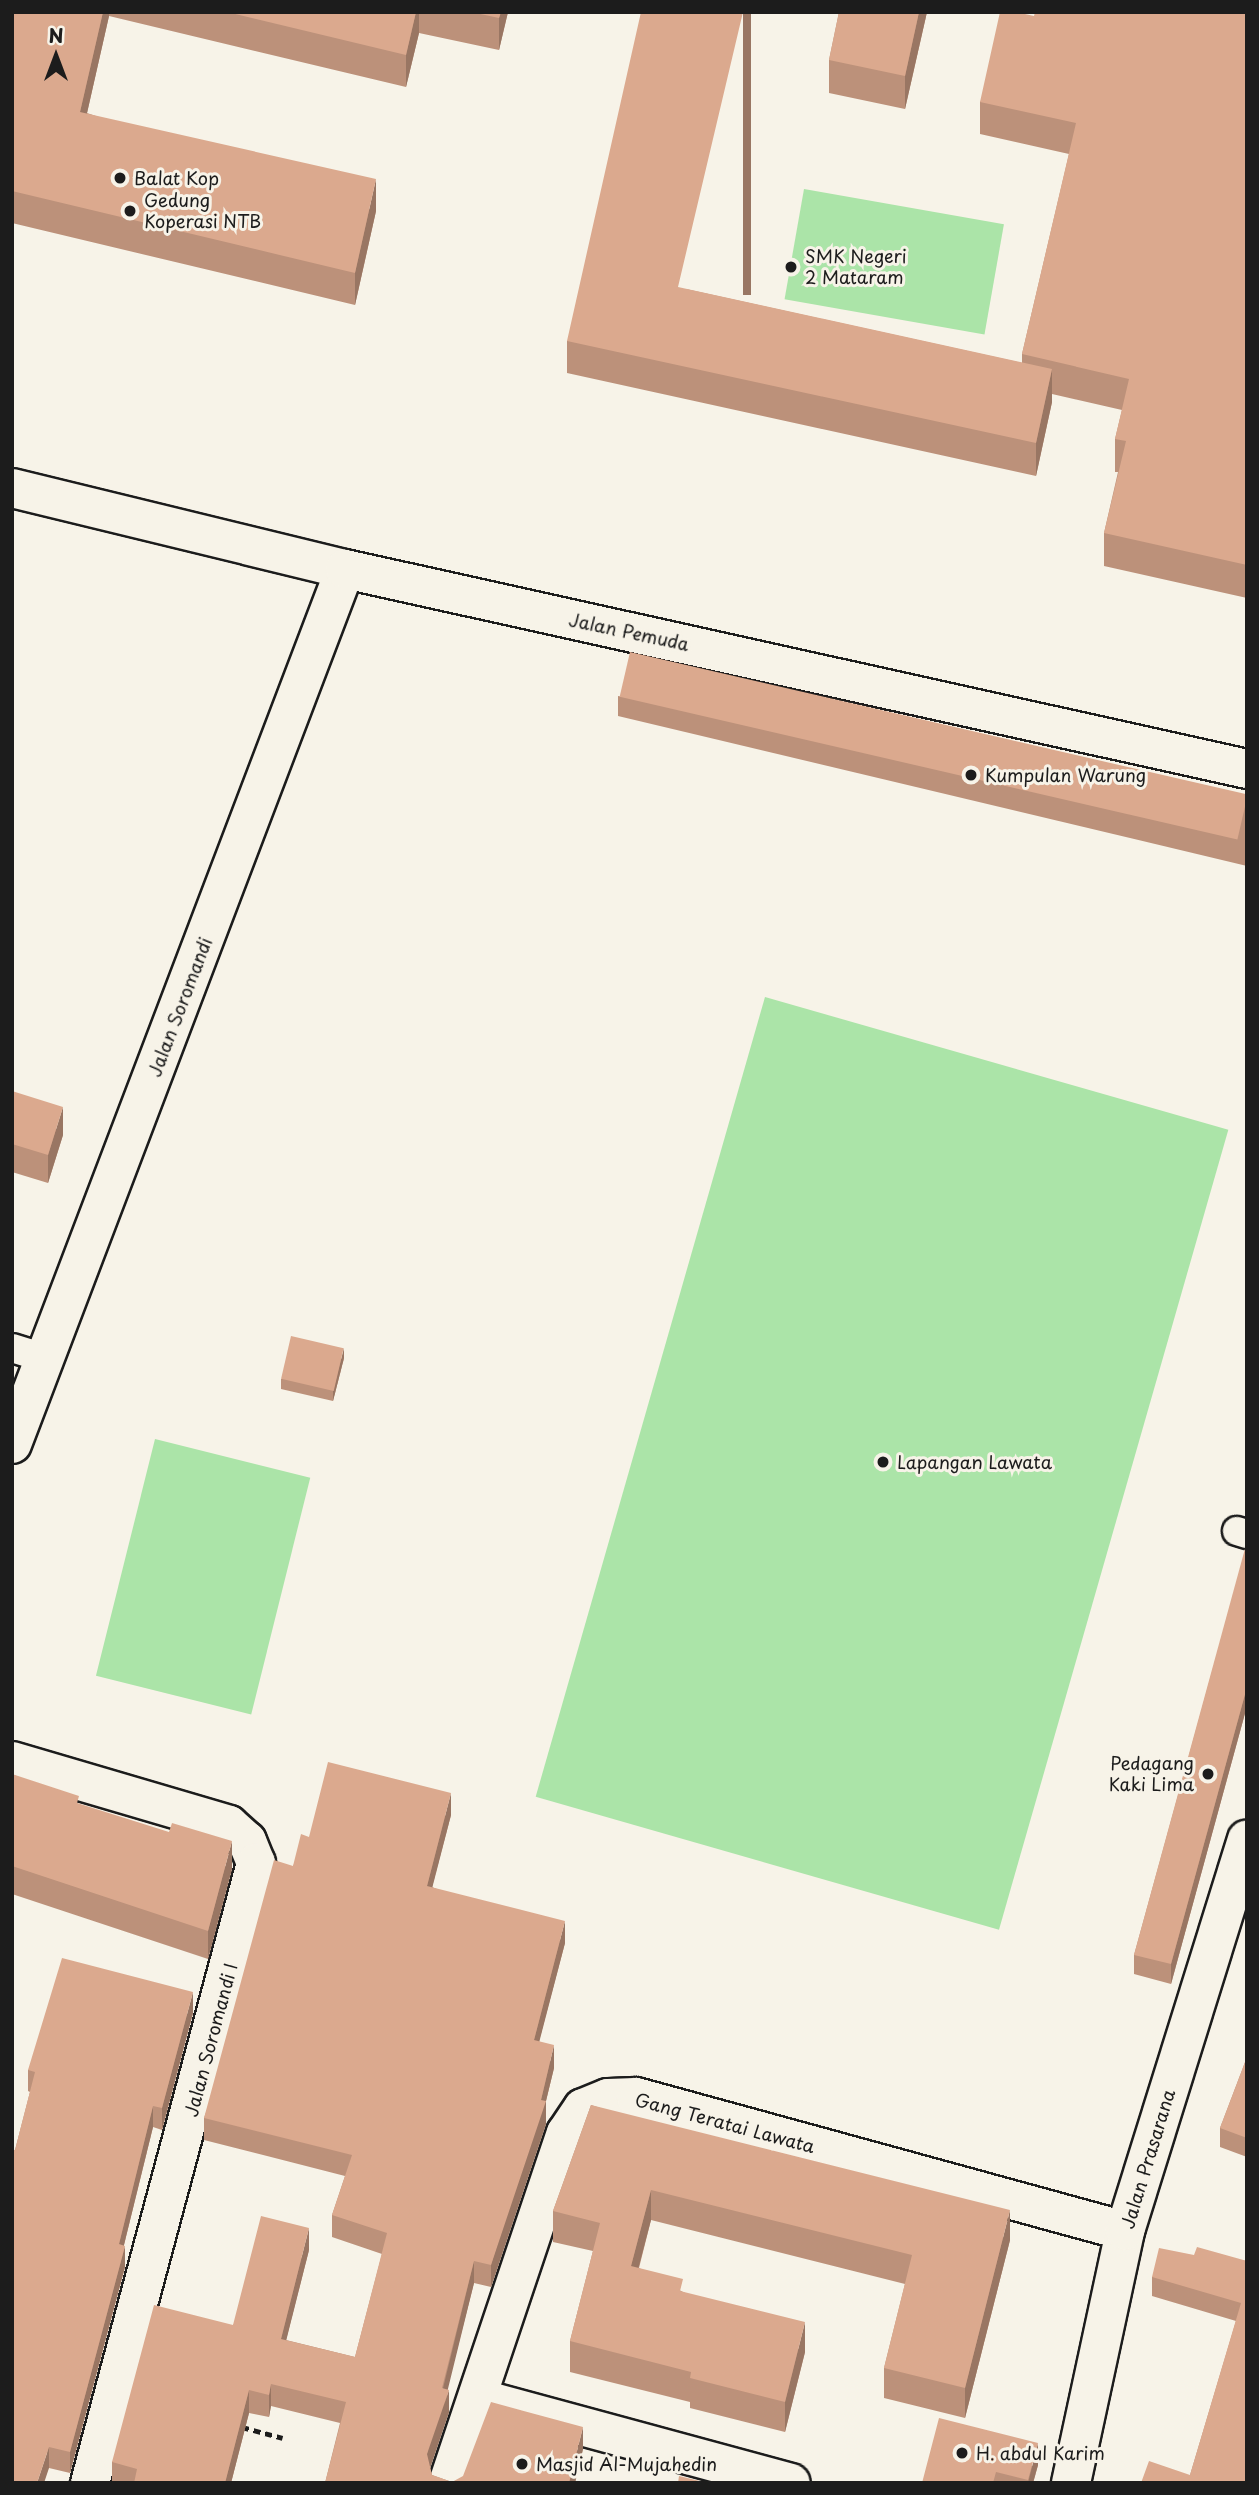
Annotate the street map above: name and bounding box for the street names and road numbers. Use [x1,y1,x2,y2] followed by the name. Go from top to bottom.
[567,609,691,655] street label: Jalan Pemuda
[143,934,217,1080] street label: Jalan Soromandi
[180,1960,242,2120] street label: Jalan Soromandi I
[1117,2087,1179,2231] street label: Jalan Prasarana
[633,2089,817,2157] street label: Gang Teratai Lawata

